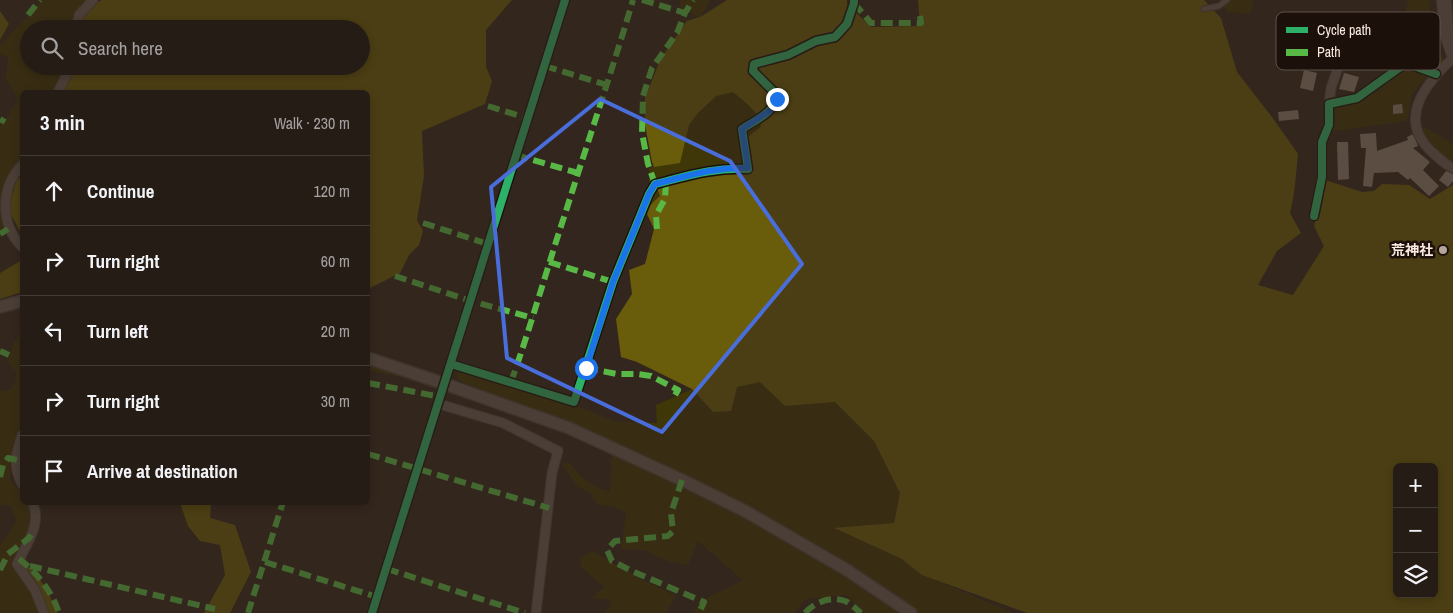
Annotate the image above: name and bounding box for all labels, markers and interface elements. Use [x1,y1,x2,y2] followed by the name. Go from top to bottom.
[1276,12,1440,70] legend
[20,20,370,75] search box
[1317,21,1371,39] text: Cycle path
[38,34,66,62] icon: search
[78,35,163,61] text: Search here
[1317,43,1341,61] text: Path
[766,88,789,111] route end
[40,108,85,137] text: 3 min
[274,112,350,134] text: Walk · 230 m
[40,177,68,205] icon: ahead
[87,178,155,204] text: Continue
[314,180,350,202] text: 120 m
[1391,241,1433,259] place label: 荒神社
[1437,244,1449,256] marker: 荒神社
[40,247,68,275] icon: right
[87,248,159,274] text: Turn right
[321,250,350,272] text: 60 m
[40,317,68,345] icon: left
[87,318,148,344] text: Turn left
[321,320,350,342] text: 20 m
[575,357,598,380] route start
[40,387,68,415] icon: right
[87,388,159,414] text: Turn right
[321,390,350,412] text: 30 m
[40,457,68,485] icon: arrive
[87,458,238,484] text: Arrive at destination
[1393,463,1438,598] map controls
[1393,463,1438,508] button: +
[1393,508,1438,553] button: −
[1393,553,1438,598] button: layers

